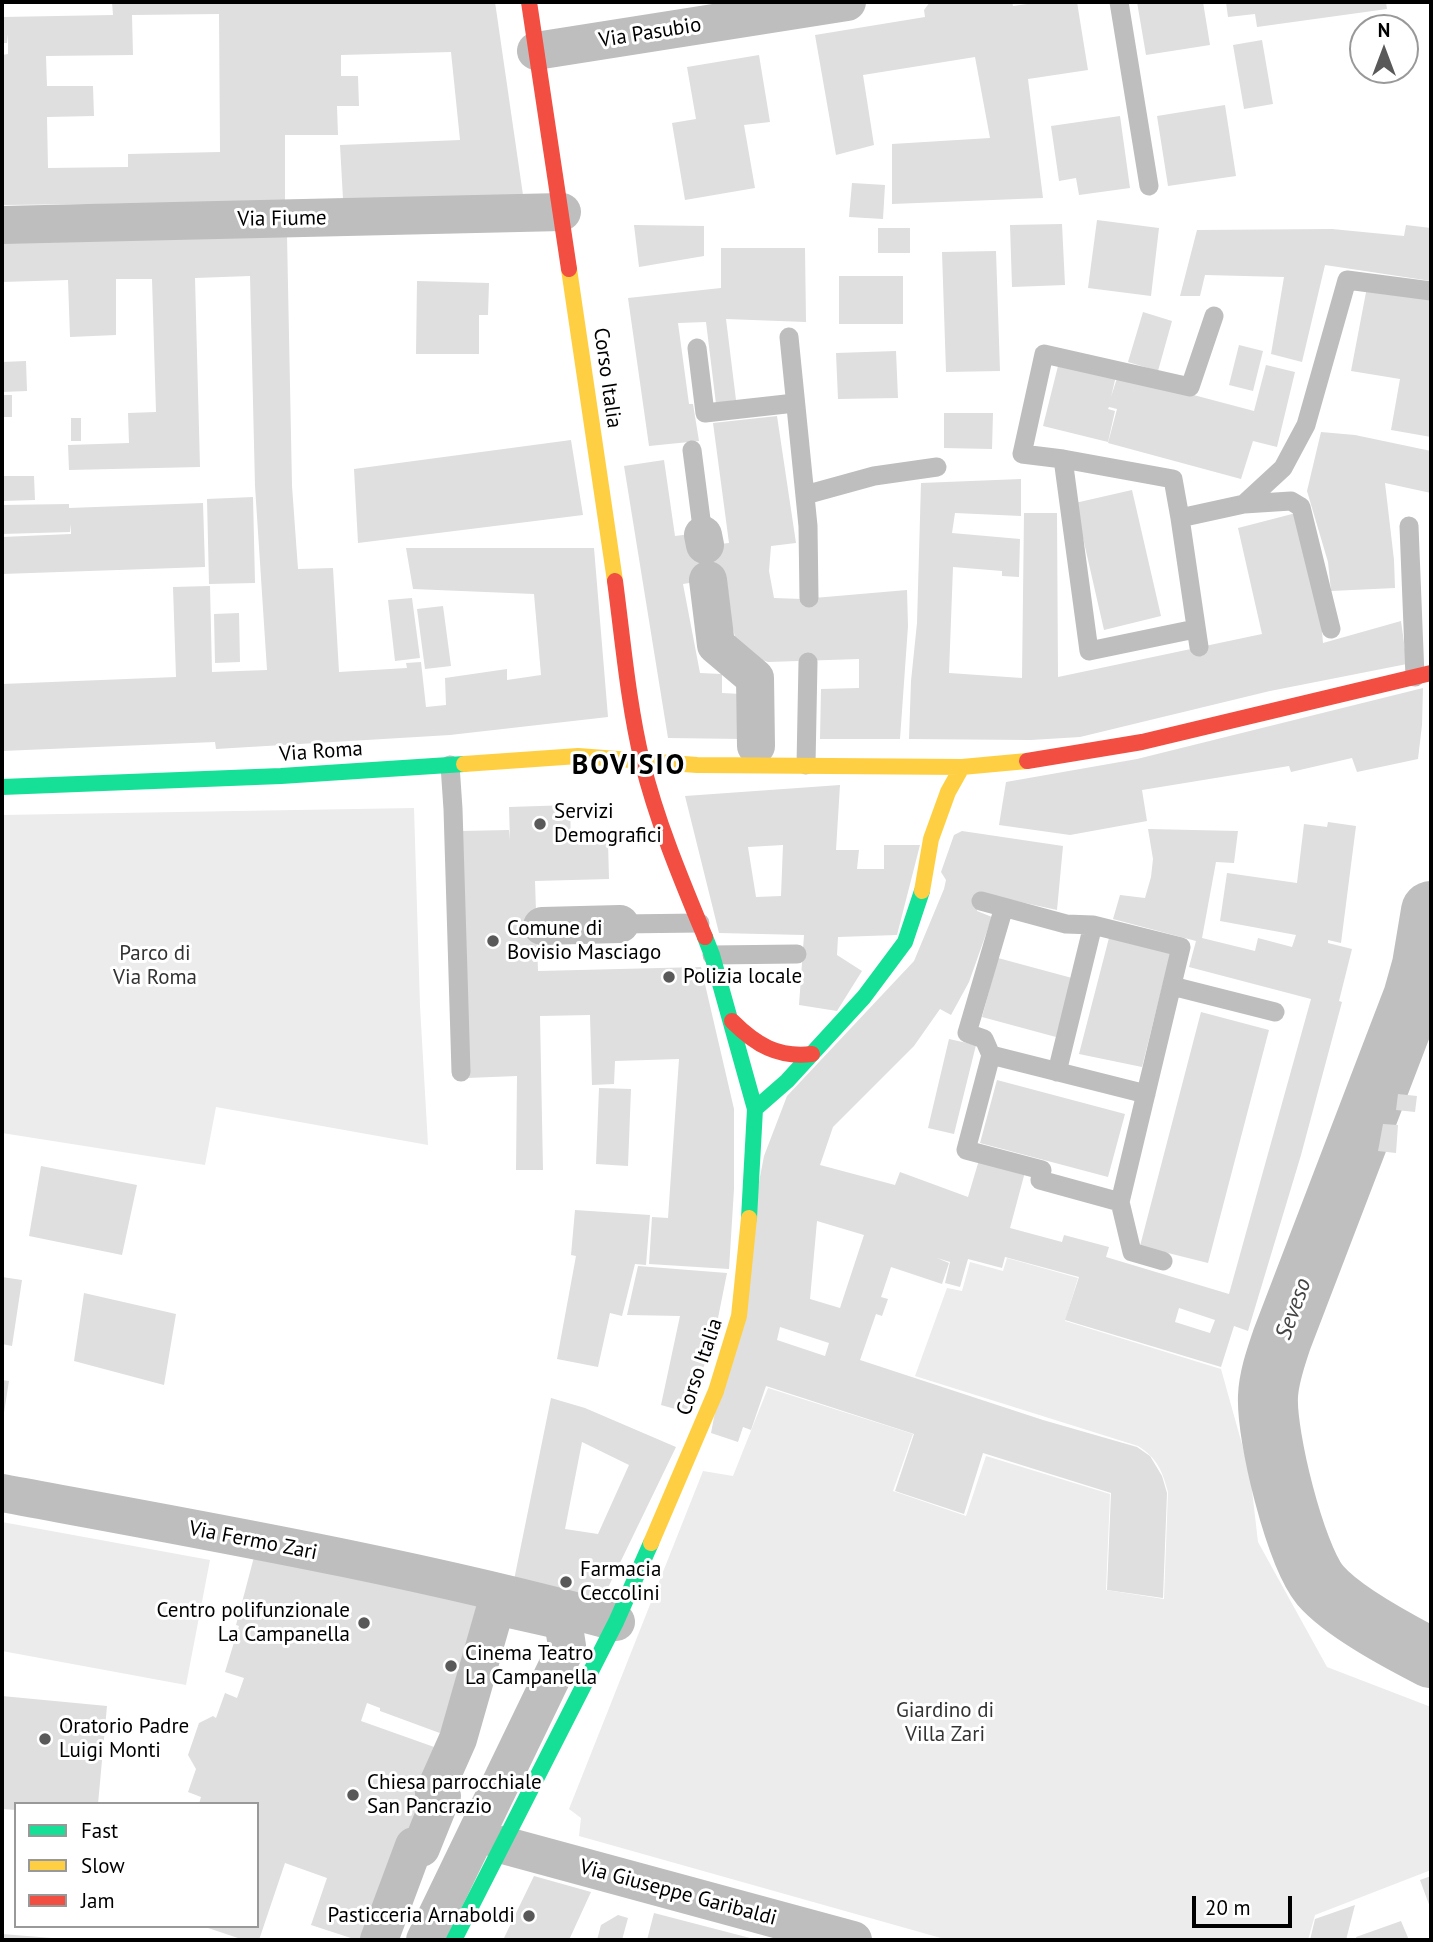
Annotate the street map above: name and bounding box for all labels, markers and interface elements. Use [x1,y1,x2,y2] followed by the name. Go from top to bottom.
[597,12,703,54] street label: Via Pasubio
[1349,14,1419,84] north arrow
[1378,18,1390,42] text: N
[237,206,327,232] street label: Via Fiume
[587,326,627,430] street label: Corso Italia
[278,737,364,767] street label: Via Roma
[573,749,685,783] district label: BOVISIO
[554,799,662,849] place label: Servizi Demografici
[532,816,548,832] marker: Servizi Demografici
[507,916,661,966] place label: Comune di Bovisio Masciago
[485,933,501,949] marker: Comune di Bovisio Masciago
[113,941,197,991] park label: Parco di Via Roma
[683,964,802,990] place label: Polizia locale
[661,969,677,985] marker: Polizia locale
[1270,1274,1318,1344] water label: Seveso
[672,1315,728,1419] street label: Corso Italia
[187,1516,319,1566] street label: Via Fermo Zari
[580,1557,661,1607] place label: Farmacia Ceccolini
[558,1574,574,1590] marker: Farmacia Ceccolini
[157,1598,350,1648] place label: Centro polifunzionale La Campanella
[356,1615,372,1631] marker: Centro polifunzionale La Campanella
[465,1641,597,1691] place label: Cinema Teatro La Campanella
[443,1658,459,1674] marker: Cinema Teatro La Campanella
[896,1698,994,1748] park label: Giardino di Villa Zari
[59,1714,189,1764] place label: Oratorio Padre Luigi Monti
[37,1731,53,1747] marker: Oratorio Padre Luigi Monti
[367,1770,542,1820] place label: Chiesa parrocchiale San Pancrazio
[345,1787,361,1803] marker: Chiesa parrocchiale San Pancrazio
[14,1802,259,1928] legend
[81,1817,118,1844] text: Fast
[81,1852,125,1879] text: Slow
[577,1855,779,1931] street label: Via Giuseppe Garibaldi
[1195,1882,1295,1926] scale bar
[81,1887,115,1914] text: Jam
[1205,1894,1251,1921] text: 20 m
[328,1903,515,1929] place label: Pasticceria Arnaboldi
[521,1908,537,1924] marker: Pasticceria Arnaboldi

